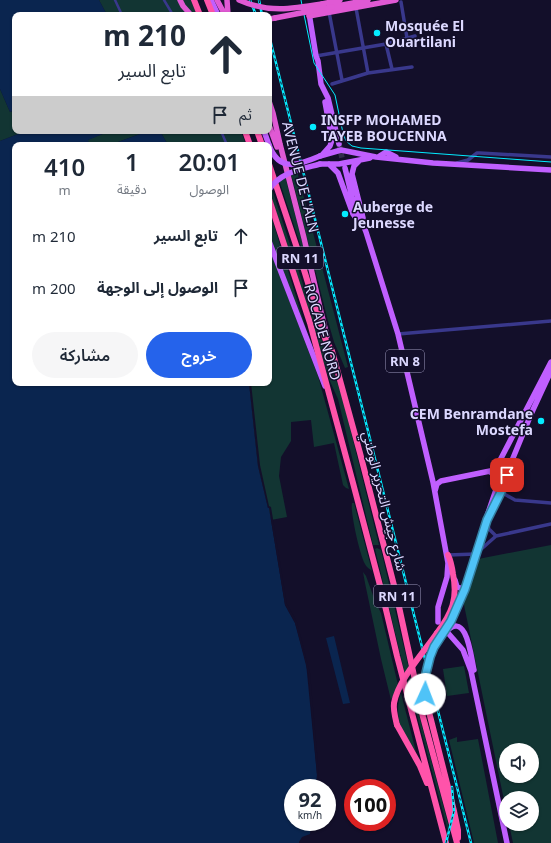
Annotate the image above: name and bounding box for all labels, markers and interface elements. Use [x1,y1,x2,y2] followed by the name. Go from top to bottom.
[103,16,186,54] text: 210 m
[385,16,464,51] place label: Mosquée El Ouartilani
[200,28,252,80] icon: ahead
[372,28,382,38] marker: Mosquée El Ouartilani
[118,58,186,82] text: تابع السير
[209,104,231,126] icon: arrive
[239,104,252,124] text: ثم
[321,110,447,145] place label: INSFP MOHAMED TAYEB BOUCENNA
[278,119,324,235] street label: AVENUE DE L'ALN
[308,122,318,132] marker: INSFP MOHAMED TAYEB BOUCENNA
[125,145,139,178] text: 1
[179,145,240,178] text: 20:01
[44,150,85,183] text: 410
[117,180,147,198] text: دقيقة
[190,180,229,198] text: الوصول
[58,181,71,199] text: m
[351,197,433,232] place label: Auberge de Jeunesse
[340,209,350,219] marker: Auberge de Jeunesse
[154,225,218,245] text: تابع السير
[230,225,252,247] icon: ahead
[32,226,76,246] text: 210 m
[277,247,323,269] road number: RN 11
[97,277,218,297] text: الوصول إلى الوجهة
[230,277,252,299] icon: arrive
[32,278,76,298] text: 200 m
[300,282,346,382] street label: ROCADE NORD
[32,332,138,378] button: مشاركة
[146,332,252,378] button: خروج
[386,350,424,372] road number: RN 8
[410,404,533,439] place label: CEM Benramdane Mostefa
[536,416,546,426] marker: CEM Benramdane Mostefa
[356,429,412,574] street label: شارع جيش التحرير الوطني
[490,458,524,492] pin
[496,464,518,486] icon: arrive
[374,585,420,607] road number: RN 11
[404,673,446,715] position arrow
[499,743,539,831] map controls
[499,743,539,783] button: sound
[344,779,396,831] speed limit sign: 100
[299,786,321,813] text: 92
[499,791,539,831] button: layers
[298,808,322,822] text: km/h

